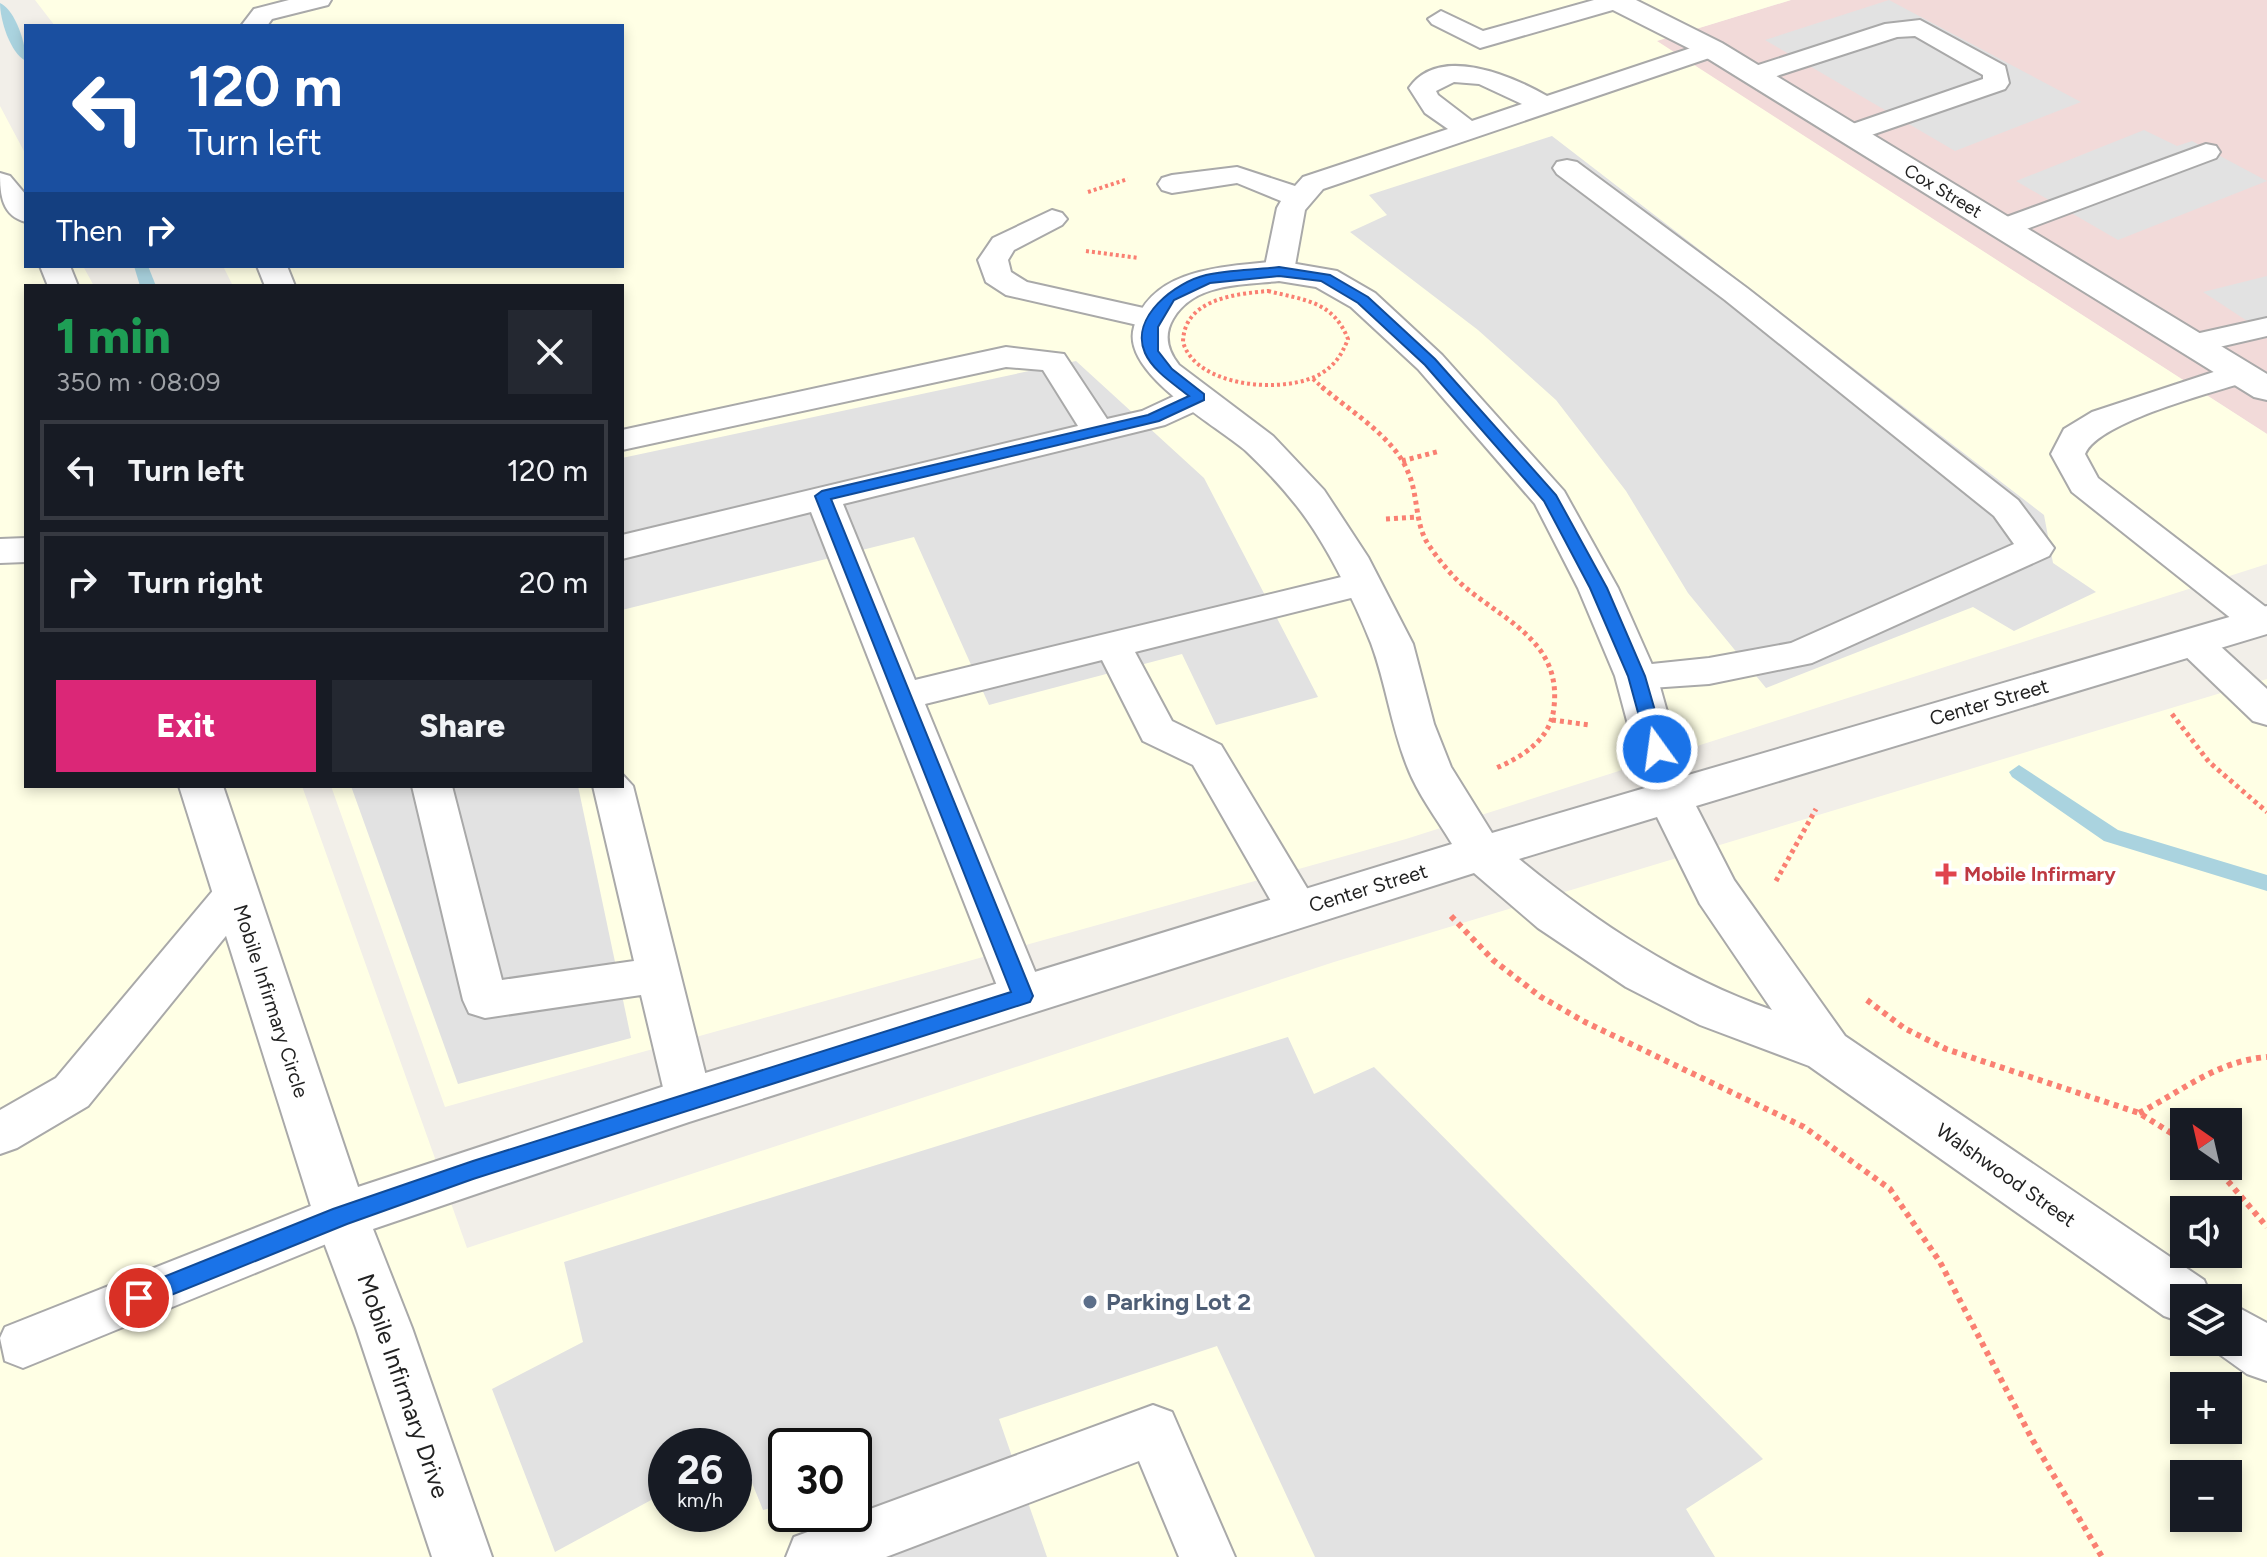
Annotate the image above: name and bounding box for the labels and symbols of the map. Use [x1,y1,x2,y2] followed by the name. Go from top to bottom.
[1900,159,1986,223] street label: Cox Street
[1927,674,2051,730] street label: Center Street
[1615,707,1699,791] position arrow
[1306,859,1430,917] street label: Center Street
[1964,862,2116,886] place label: Mobile Infirmary
[1935,863,1957,885] marker: Mobile Infirmary
[228,901,314,1101] street label: Mobile Infirmary Circle
[2170,1108,2242,1180] north arrow
[1932,1118,2080,1232] street label: Walshwood Street
[105,1264,173,1332] pin
[351,1270,456,1502] street label: Mobile Infirmary Drive
[1106,1287,1251,1316] place label: Parking Lot 2
[1081,1293,1099,1311] marker: Parking Lot 2
[768,1428,872,1532] speed limit sign: 30

